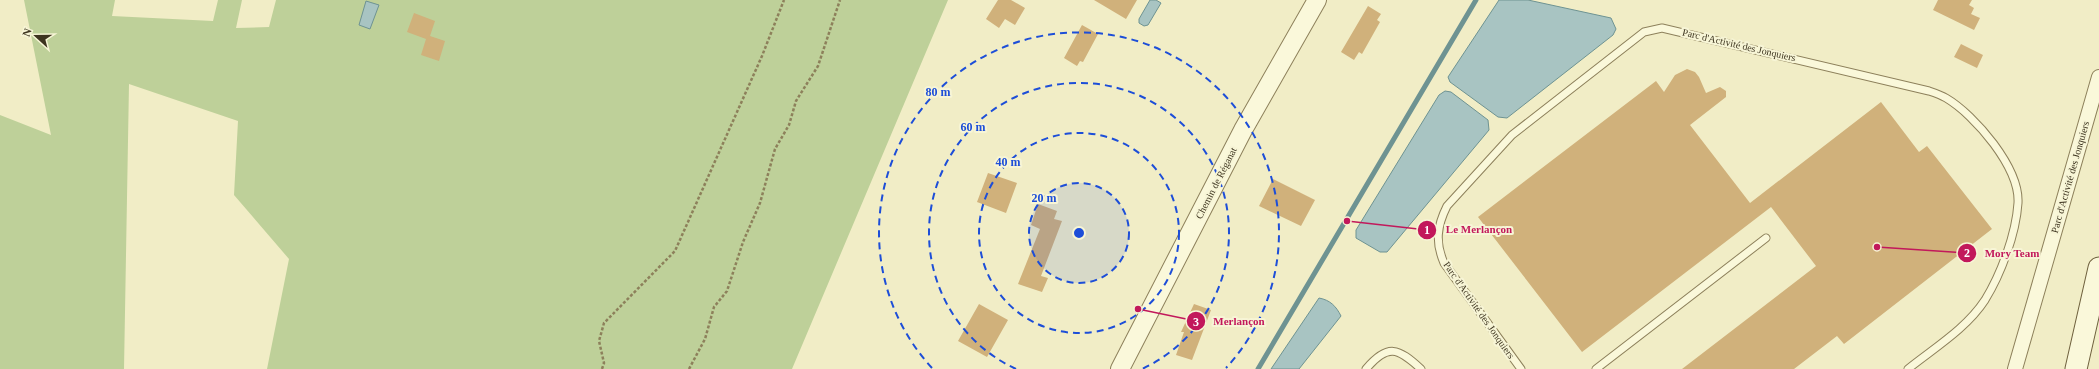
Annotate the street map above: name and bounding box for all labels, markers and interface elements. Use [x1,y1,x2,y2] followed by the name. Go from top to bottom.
[16,16,56,56] north arrow
[20,27,34,38] text: N
[1681,27,1797,63] street label: Parc d'Activité des Jonquiers
[926,85,951,99] text: 80 m
[961,120,986,134] text: 60 m
[2049,120,2091,234] street label: Parc d'Activité des Jonquiers
[1193,145,1239,221] street label: Chemin de Réganat
[996,155,1021,169] text: 40 m
[1032,191,1057,205] text: 20 m
[1417,218,1520,241] callout: Le Merlançon
[1424,223,1430,237] text: 1
[1446,223,1512,235] text: Le Merlançon
[1072,226,1086,240] centre of rings
[1957,242,2048,265] callout: Mory Team
[1964,246,1970,260] text: 2
[1985,247,2039,259] text: Mory Team
[1441,259,1517,361] street label: Parc d'Activité des Jonquiers
[1186,310,1273,333] callout: Merlançon
[1193,315,1199,329] text: 3
[1213,315,1265,327] text: Merlançon

